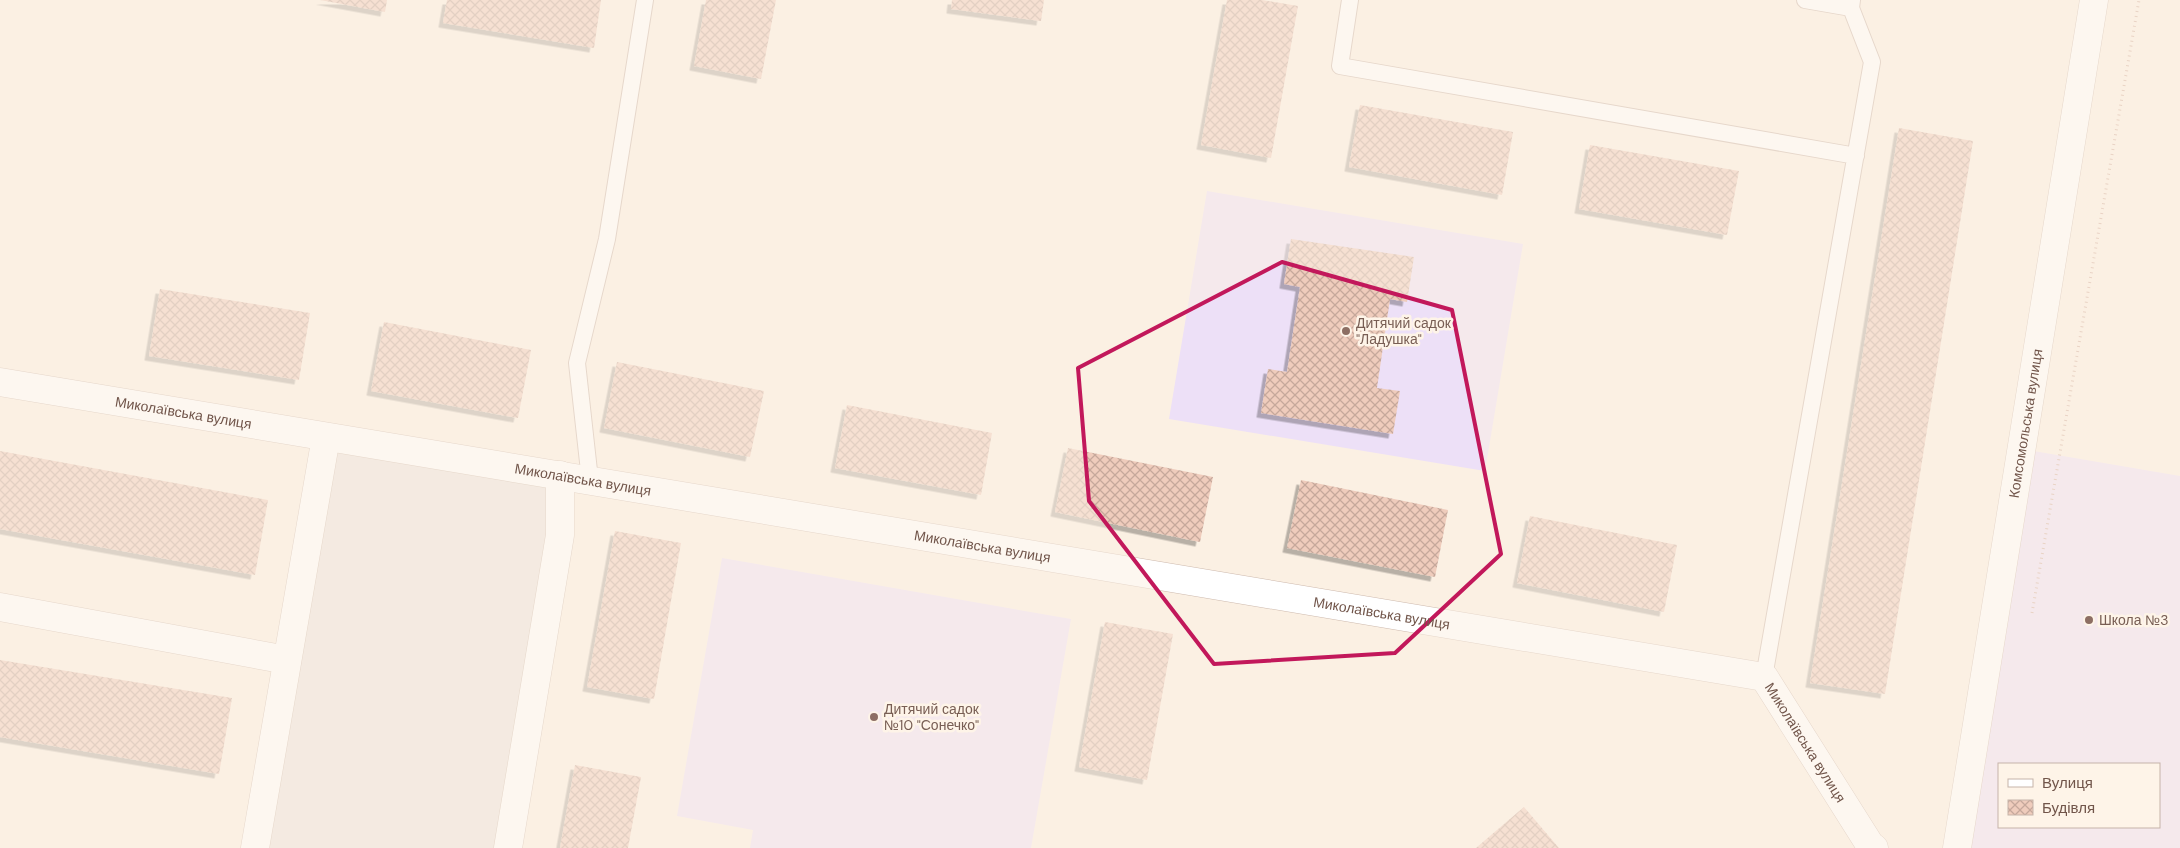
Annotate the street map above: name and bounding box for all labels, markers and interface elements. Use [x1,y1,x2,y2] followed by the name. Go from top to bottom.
[1356,314,1452,348] place label: Дитячий садок "Ладушка"
[1340,325,1352,337] marker: Дитячий садок "Ладушка"
[2005,348,2046,499] street label: Комсомольська вулиця
[114,392,253,433] street label: Миколаївська вулиця
[513,459,653,500] street label: Миколаївська вулиця
[913,526,1052,567] street label: Миколаївська вулиця
[1312,593,1451,633] street label: Миколаївська вулиця
[2099,611,2169,629] place label: Школа №3
[2083,614,2095,626] marker: Школа №3
[1761,679,1850,806] street label: Миколаївська вулиця
[884,700,980,734] place label: Дитячий садок №10 "Сонечко"
[868,711,880,723] marker: Дитячий садок №10 "Сонечко"
[1998,763,2160,828] legend
[2042,773,2093,793] text: Вулиця
[2042,798,2095,818] text: Будівля

